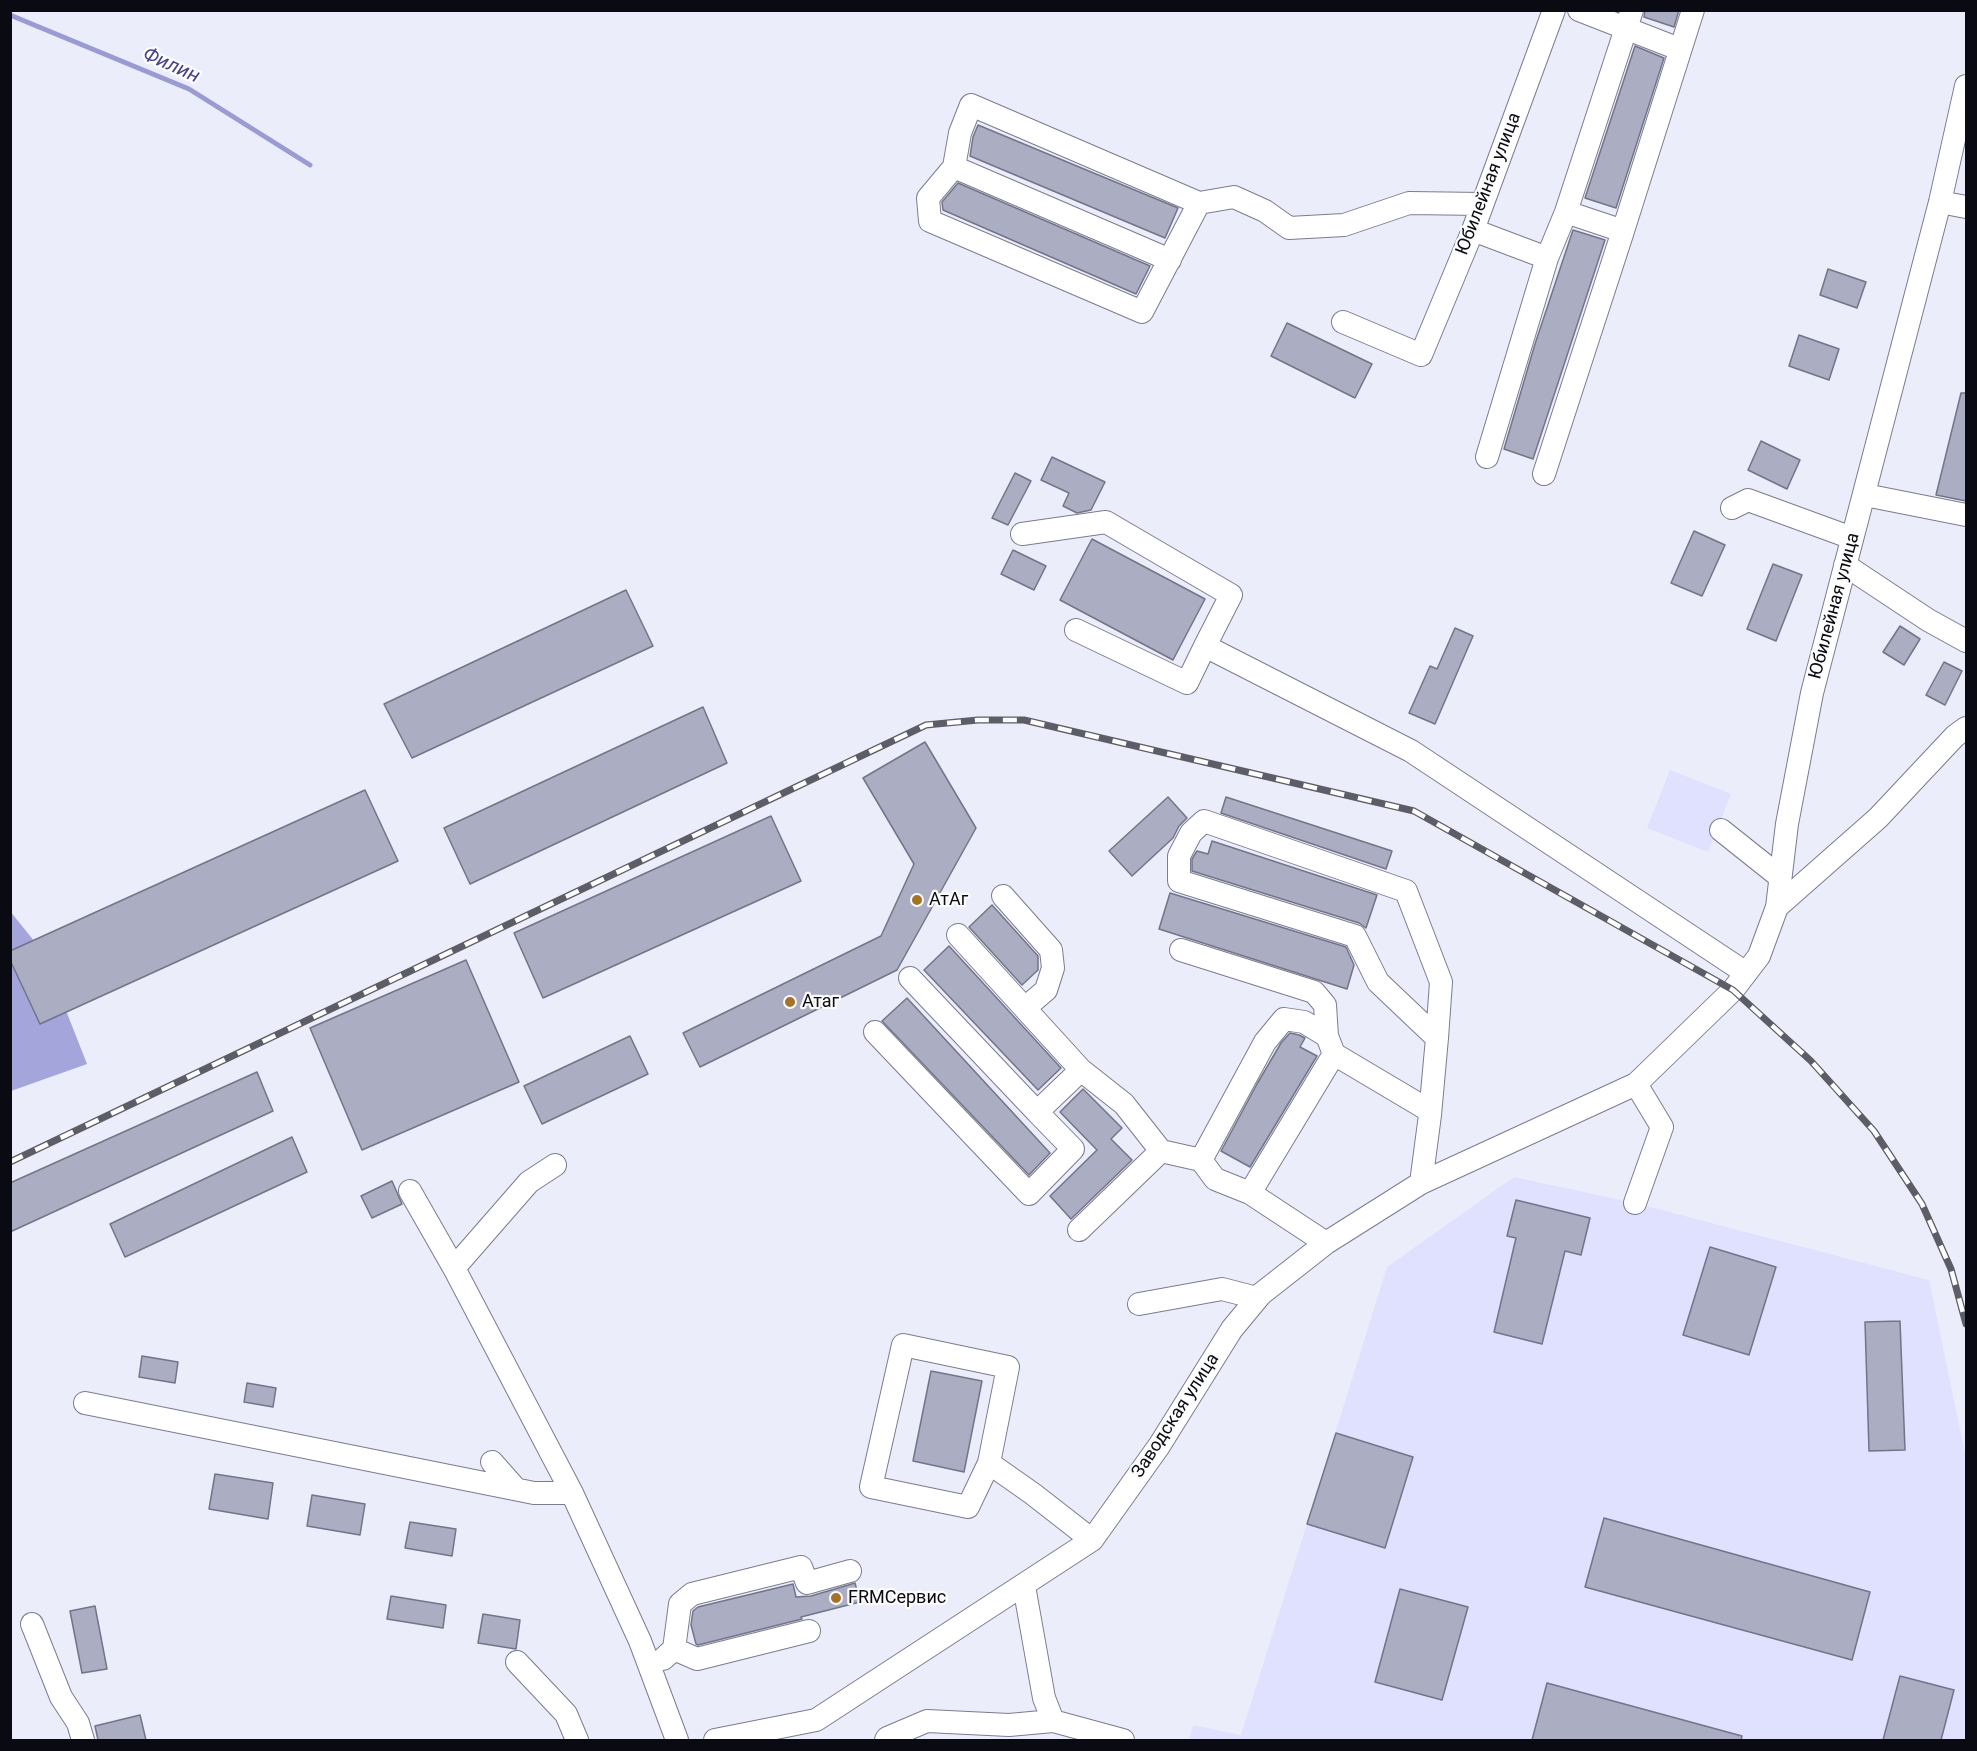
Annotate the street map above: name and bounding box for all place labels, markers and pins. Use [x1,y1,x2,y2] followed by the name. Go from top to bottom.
[929,889,968,911] place label: АтАг
[910,893,924,907] marker: АтАг
[802,991,839,1013] place label: Атаг
[783,995,797,1009] marker: Атаг
[848,1587,946,1609] place label: FRMСервис
[829,1591,843,1605] marker: FRMСервис

